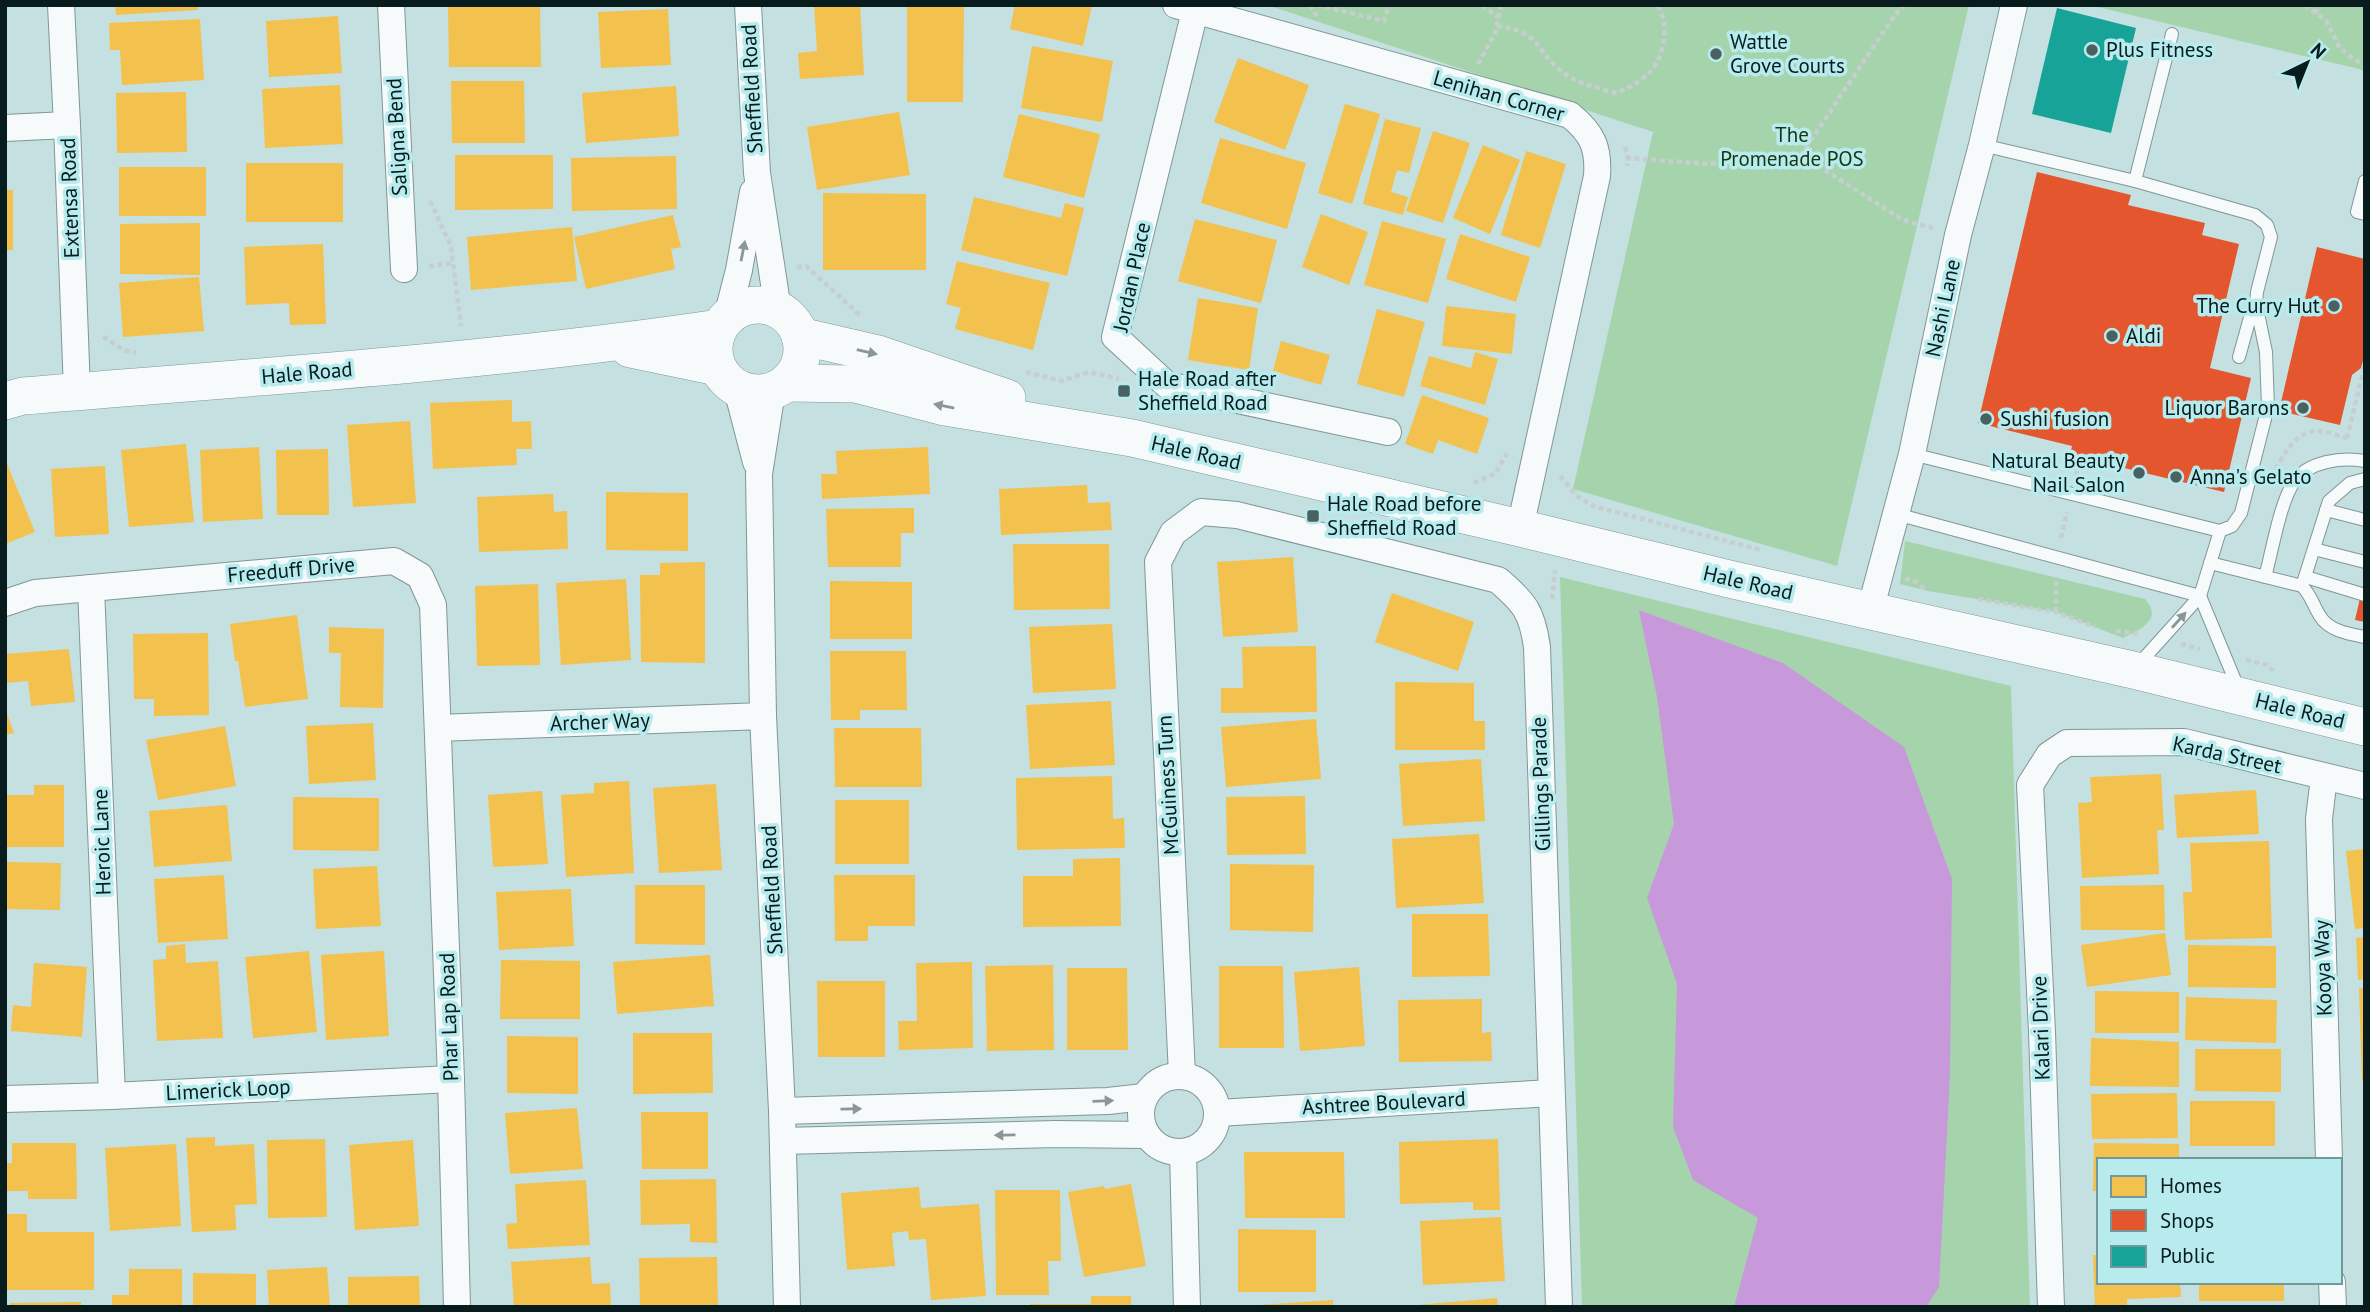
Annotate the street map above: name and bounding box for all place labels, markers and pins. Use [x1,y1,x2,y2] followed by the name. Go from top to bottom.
[1730,28,1845,79] place label: Wattle Grove Courts
[2106,36,2213,63] place label: Plus Fitness
[2084,42,2100,58] marker: Plus Fitness
[1708,46,1724,62] marker: Wattle Grove Courts
[2196,292,2320,319] place label: The Curry Hut
[2326,298,2342,314] marker: The Curry Hut
[2126,322,2161,349] place label: Aldi
[2104,328,2120,344] marker: Aldi
[1138,365,1276,416] place label: Hale Road after Sheffield Road
[1116,383,1132,399] marker: Hale Road after Sheffield Road
[2165,394,2289,421] place label: Liquor Barons
[2295,400,2311,416] marker: Liquor Barons
[2000,405,2109,432] place label: Sushi fusion
[1978,411,1994,427] marker: Sushi fusion
[1991,447,2125,498] place label: Natural Beauty Nail Salon
[2190,463,2311,490] place label: Anna's Gelato
[2131,465,2147,481] marker: Natural Beauty Nail Salon
[2168,469,2184,485] marker: Anna's Gelato
[1327,490,1482,541] place label: Hale Road before Sheffield Road
[1305,508,1321,524] marker: Hale Road before Sheffield Road

